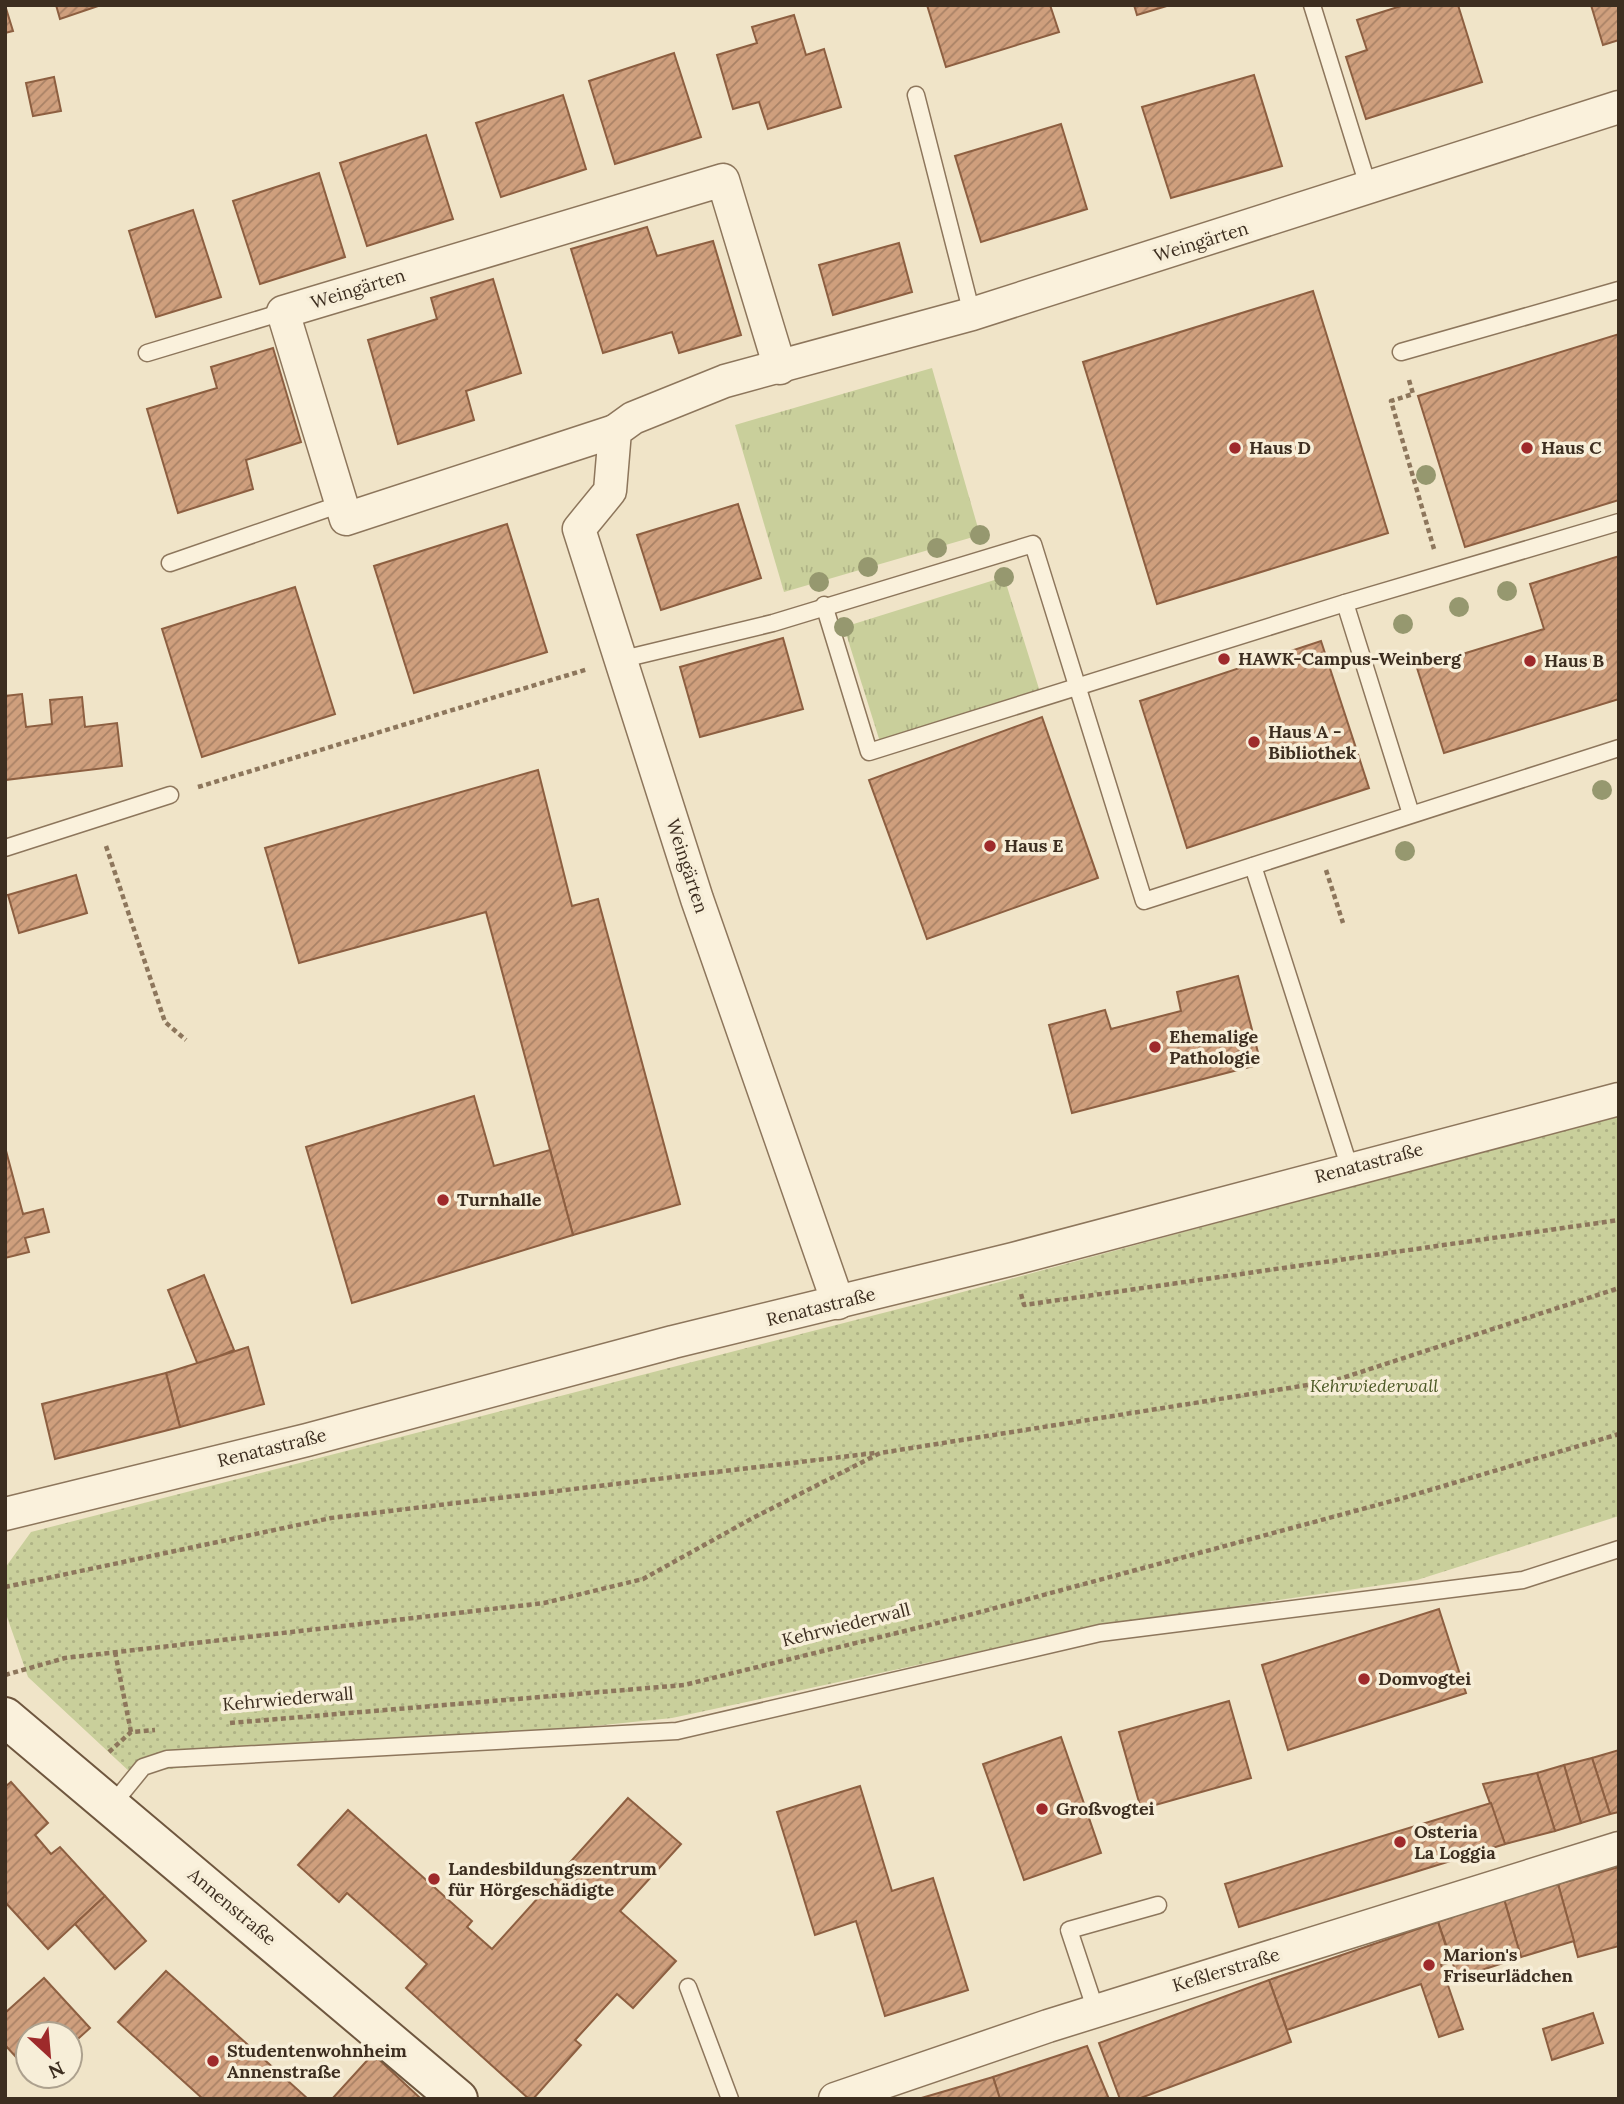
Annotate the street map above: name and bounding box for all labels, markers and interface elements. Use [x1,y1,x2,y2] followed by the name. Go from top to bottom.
[1151,216,1251,267] street label: Weingärten
[308,263,408,314] street label: Weingärten
[1249,436,1311,459] place label: Haus D
[1541,436,1602,459] place label: Haus C
[1227,440,1243,456] marker: Haus D
[1519,440,1535,456] marker: Haus C
[1238,647,1462,670] place label: HAWK-Campus-Weinberg
[1544,649,1604,672] place label: Haus B
[1216,651,1232,667] marker: HAWK-Campus-Weinberg
[1522,653,1538,669] marker: Haus B
[1268,720,1357,764] place label: Haus A - Bibliothek
[1246,734,1262,750] marker: Haus A - Bibliothek
[661,816,714,916] street label: Weingärten
[1004,834,1064,857] place label: Haus E
[982,838,998,854] marker: Haus E
[1169,1025,1260,1069] place label: Ehemalige Pathologie
[1147,1039,1163,1055] marker: Ehemalige Pathologie
[1312,1137,1426,1188] street label: Renatastraße
[457,1188,542,1211] place label: Turnhalle
[435,1192,451,1208] marker: Turnhalle
[764,1282,878,1331] street label: Renatastraße
[1310,1374,1438,1397] park label: Kehrwiederwall
[215,1423,329,1472] street label: Renatastraße
[779,1597,912,1652] street label: Kehrwiederwall
[1378,1667,1471,1690] place label: Domvogtei
[1356,1671,1372,1687] marker: Domvogtei
[222,1681,354,1716] street label: Kehrwiederwall
[1056,1797,1155,1820] place label: Großvogtei
[1034,1801,1050,1817] marker: Großvogtei
[1414,1820,1496,1864] place label: Osteria La Loggia
[1392,1834,1408,1850] marker: Osteria La Loggia
[448,1857,657,1901] place label: Landesbildungszentrum für Hörgeschädigte
[183,1862,281,1950] street label: Annenstraße
[426,1871,442,1887] marker: Landesbildungszentrum für Hörgeschädigte
[1170,1942,1282,1997] street label: Keßlerstraße
[1443,1943,1574,1987] place label: Marion's Friseurlädchen
[1421,1957,1437,1973] marker: Marion's Friseurlädchen
[14,2020,84,2090] north arrow
[227,2039,407,2083] place label: Studentenwohnheim Annenstraße
[205,2053,221,2069] marker: Studentenwohnheim Annenstraße
[44,2056,68,2084] text: N

